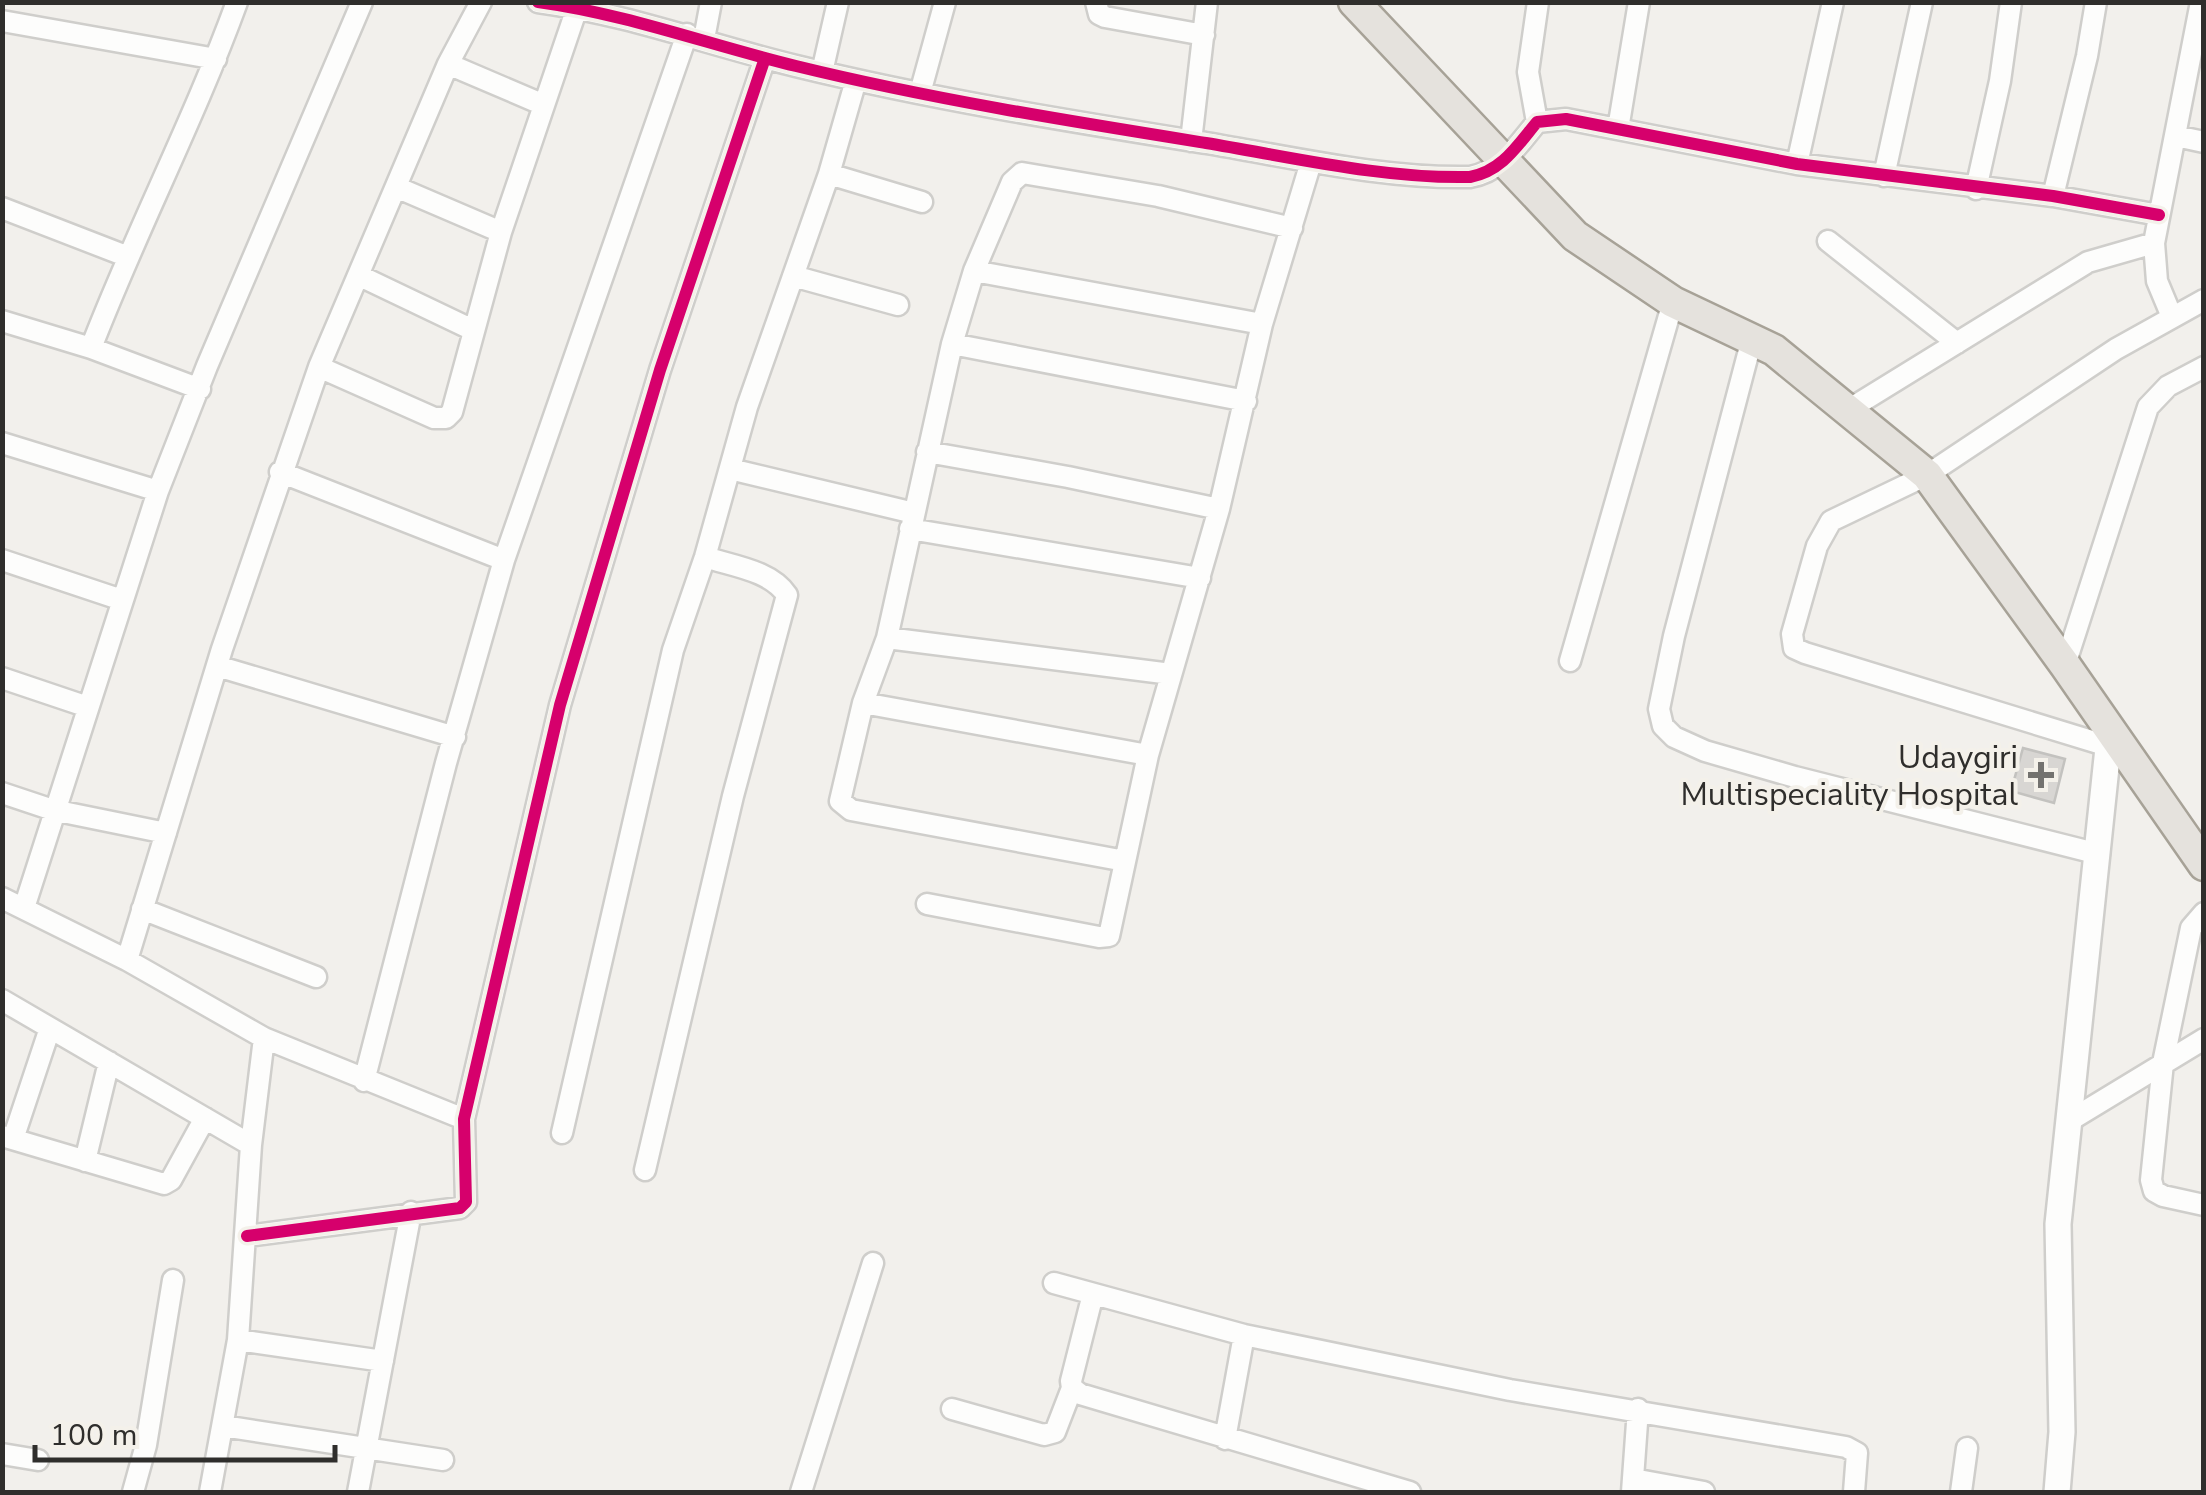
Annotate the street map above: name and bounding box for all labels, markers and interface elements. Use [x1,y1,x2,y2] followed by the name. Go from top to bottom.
[1680,736,2019,816] place label: Udaygiri Multispeciality Hospital
[2028,762,2054,788] marker: Udaygiri Multispeciality Hospital
[35,1400,335,1462] scale bar
[50,1415,137,1456] text: 100 m

